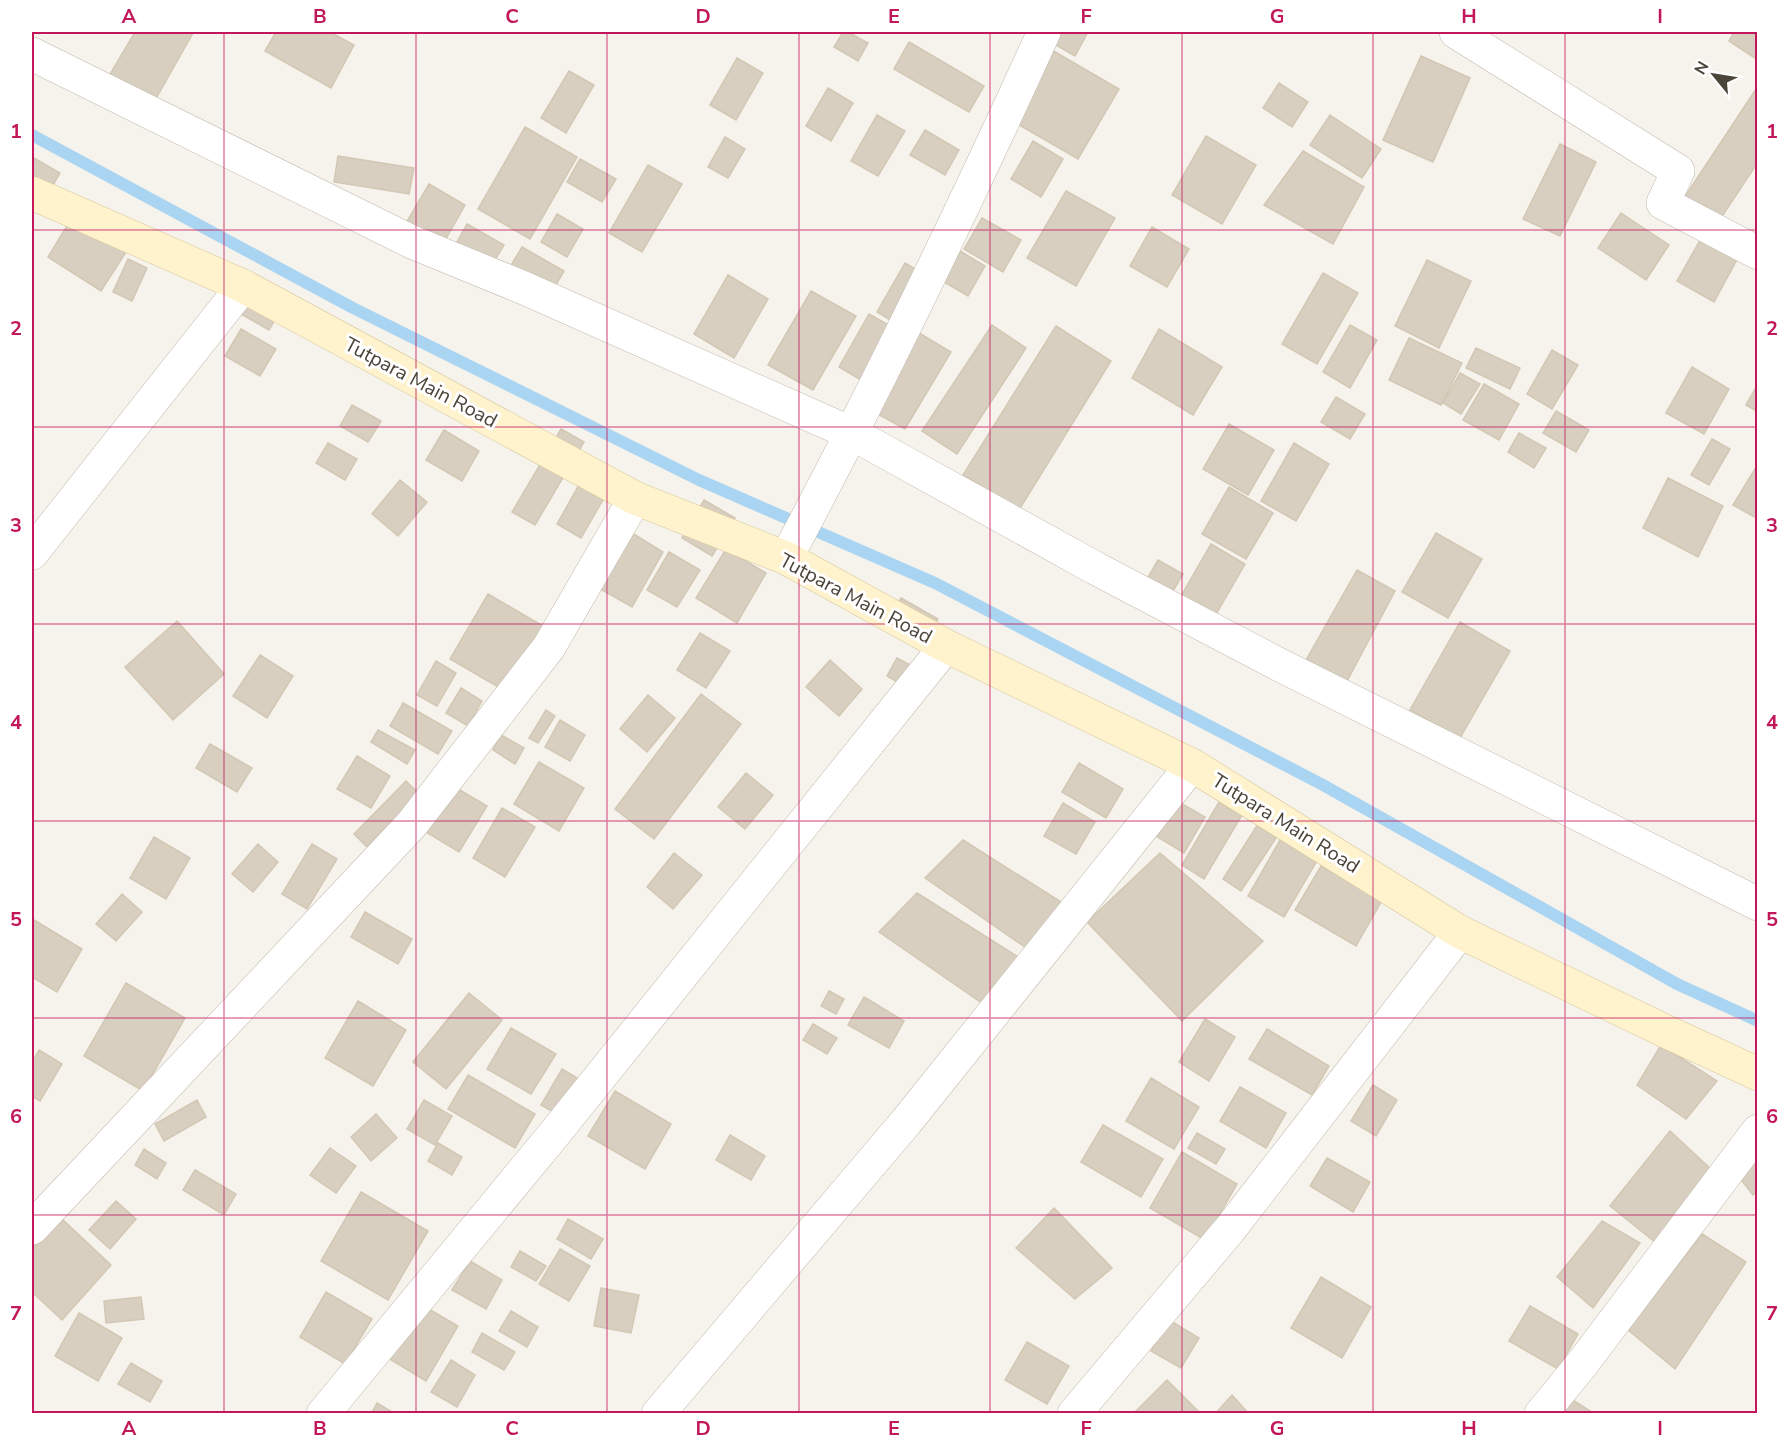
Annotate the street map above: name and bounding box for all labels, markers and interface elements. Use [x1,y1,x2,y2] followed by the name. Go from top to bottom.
[122,3,137,30] text: A
[313,3,327,30] text: B
[505,3,519,30] text: C
[695,3,711,30] text: D
[888,3,900,30] text: E
[1080,3,1092,30] text: F
[1270,3,1284,30] text: G
[1461,3,1477,30] text: H
[1657,3,1663,30] text: I
[1684,45,1744,105] north arrow
[1689,57,1714,79] text: N
[10,118,22,145] text: 1
[1766,118,1778,145] text: 1
[10,315,22,342] text: 2
[1766,315,1778,342] text: 2
[340,331,502,434] street label: Tutpara Main Road
[10,512,22,539] text: 3
[1766,512,1778,539] text: 3
[775,547,937,650] street label: Tutpara Main Road
[10,709,22,736] text: 4
[1766,709,1778,736] text: 4
[1207,767,1365,880] street label: Tutpara Main Road
[10,906,22,933] text: 5
[1766,906,1778,933] text: 5
[10,1103,22,1130] text: 6
[1766,1103,1778,1130] text: 6
[10,1300,22,1327] text: 7
[1766,1300,1778,1327] text: 7
[122,1415,137,1442] text: A
[313,1415,327,1442] text: B
[505,1415,519,1442] text: C
[695,1415,711,1442] text: D
[888,1415,900,1442] text: E
[1080,1415,1092,1442] text: F
[1270,1415,1284,1442] text: G
[1461,1415,1477,1442] text: H
[1657,1415,1663,1442] text: I

